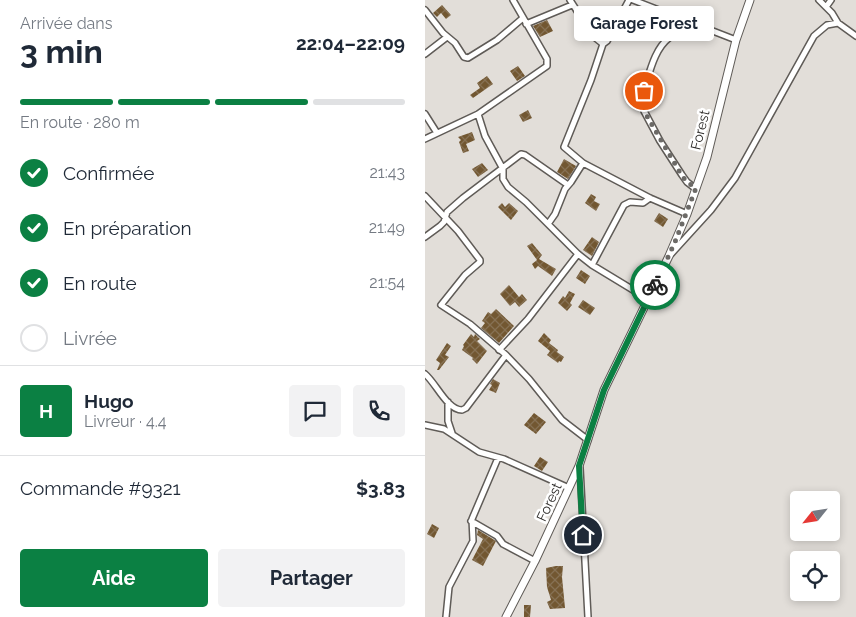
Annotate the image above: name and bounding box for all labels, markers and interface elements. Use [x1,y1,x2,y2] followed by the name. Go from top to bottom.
[574,6,714,41] callout: Garage Forest
[20,14,112,33] text: Arrivée dans
[590,14,698,33] text: Garage Forest
[296,32,405,54] text: 22:04–22:09
[20,33,103,70] text: 3 min
[623,70,665,112] pin
[630,77,658,105] icon: bag
[687,108,713,152] street label: Forest
[20,113,140,132] text: En route · 280 m
[20,159,48,187] icon: check
[63,162,154,184] text: Confirmée
[370,163,405,182] text: 21:43
[20,214,48,242] icon: check
[63,217,192,239] text: En préparation
[369,218,405,237] text: 21:49
[630,260,680,310] courier
[20,269,48,297] icon: check
[641,271,669,299] icon: bike
[63,272,137,294] text: En route
[369,273,405,292] text: 21:54
[63,327,117,349] text: Livrée
[289,385,341,437] button: chat
[353,385,405,437] button: phone
[84,390,133,412] text: Hugo
[39,400,53,422] text: H
[84,412,167,431] text: Livreur · 4.4
[20,477,181,499] text: Commande #9321
[356,477,405,499] text: $3.83
[533,480,565,524] street label: Forest
[790,491,840,541] north arrow
[790,491,840,601] map controls
[562,514,604,556] pin
[569,521,597,549] icon: home
[20,549,208,607] button: Aide
[218,549,405,607] button: Partager
[790,551,840,601] button: locate

